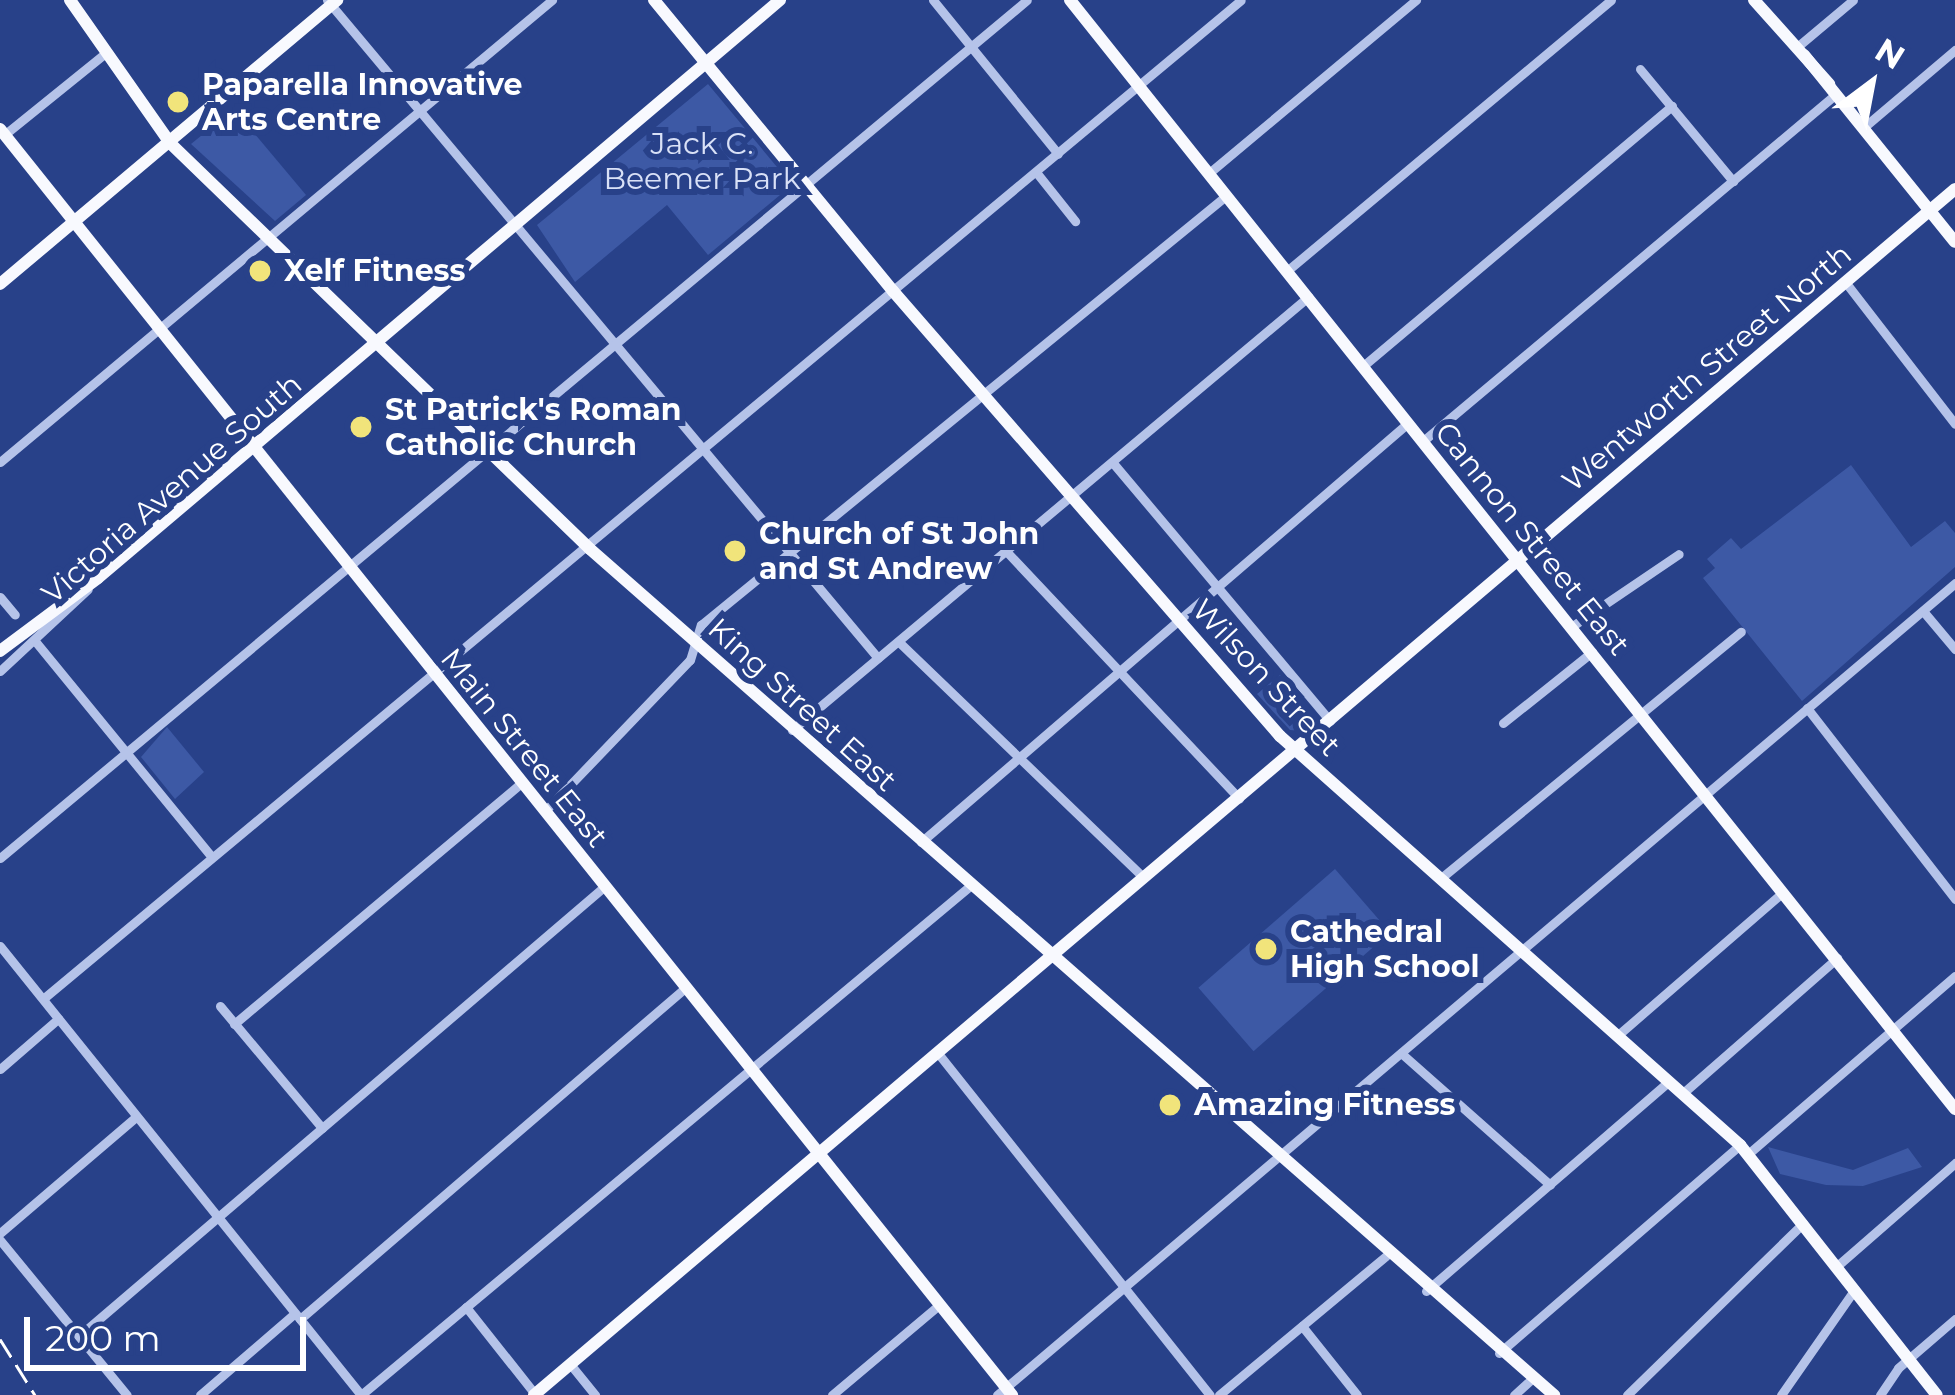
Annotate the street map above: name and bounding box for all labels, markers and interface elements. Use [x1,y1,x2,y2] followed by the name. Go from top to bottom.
[1811,24,1931,144] north arrow
[1868,29,1912,77] text: N
[202,67,523,138] place label: Paparella Innovative Arts Centre
[165,89,191,115] marker: Paparella Innovative Arts Centre
[603,126,801,196] park label: Jack C. Beemer Park
[1555,237,1859,499] street label: Wentworth Street North
[284,253,465,289] place label: Xelf Fitness
[247,258,273,284] marker: Xelf Fitness
[35,366,309,612] street label: Victoria Avenue South
[385,392,682,462] place label: St Patrick's Roman Catholic Church
[348,414,374,440] marker: St Patrick's Roman Catholic Church
[1427,415,1637,663] street label: Cannon Street East
[759,516,1039,586] place label: Church of St John and St Andrew
[722,538,748,564] marker: Church of St John and St Andrew
[1184,592,1348,764] street label: Wilson Street
[700,611,904,799] street label: King Street East
[433,641,615,855] street label: Main Street East
[1290,914,1479,984] place label: Cathedral High School
[1253,936,1279,962] marker: Cathedral High School
[1194,1087,1456,1123] place label: Amazing Fitness
[1157,1092,1183,1118] marker: Amazing Fitness
[30,1293,312,1367] scale bar
[45,1316,161,1360] text: 200 m

